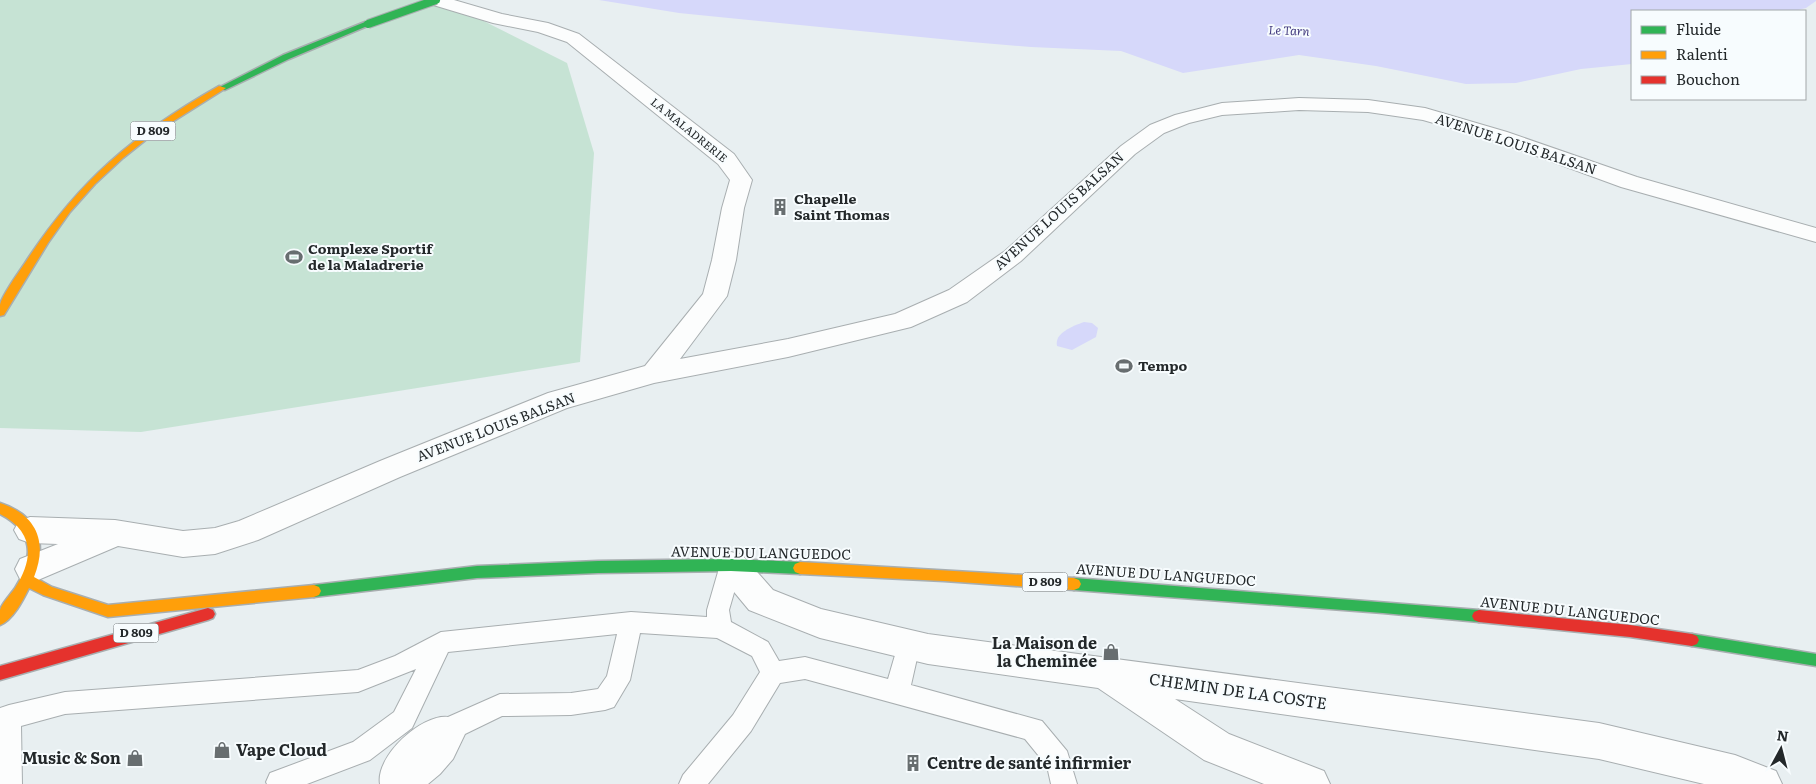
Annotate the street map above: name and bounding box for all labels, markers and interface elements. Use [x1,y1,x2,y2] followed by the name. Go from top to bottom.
[1631,10,1806,100] legend
[1676,17,1721,40] text: Fluide
[1268,20,1310,40] water label: Le Tarn
[1676,42,1728,65] text: Ralenti
[1676,67,1740,90] text: Bouchon
[648,93,731,165] street label: LA MALADRERIE
[1433,107,1600,179] street label: AVENUE LOUIS BALSAN
[130,122,176,140] road number: D 809
[989,146,1128,274] street label: AVENUE LOUIS BALSAN
[794,188,889,224] place label: Chapelle Saint Thomas
[770,197,790,217] building icon: Chapelle Saint Thomas
[308,238,434,274] place label: Complexe Sportif de la Maladrerie
[284,247,304,267] sports icon: Complexe Sportif de la Maladrerie
[1138,355,1187,375] place label: Tempo
[1114,356,1134,376] sports icon: Tempo
[413,387,578,466] street label: AVENUE LOUIS BALSAN
[671,540,852,564] street label: AVENUE DU LANGUEDOC
[1075,558,1257,590] street label: AVENUE DU LANGUEDOC
[1022,572,1068,592] road number: D 809
[1479,591,1661,629] street label: AVENUE DU LANGUEDOC
[114,624,158,642] road number: D 809
[992,630,1097,672] place label: La Maison de la Cheminée
[1101,642,1121,662] shop icon: La Maison de la Cheminée
[1148,666,1329,714] street label: CHEMIN DE LA COSTE
[1756,724,1806,774] north arrow
[1776,724,1790,746] text: N
[236,737,327,761] place label: Vape Cloud
[212,740,232,760] shop icon: Vape Cloud
[22,745,121,769] place label: Music & Son
[125,748,145,768] shop icon: Music & Son
[927,750,1132,774] place label: Centre de santé infirmier
[903,753,923,773] building icon: Centre de santé infirmier

